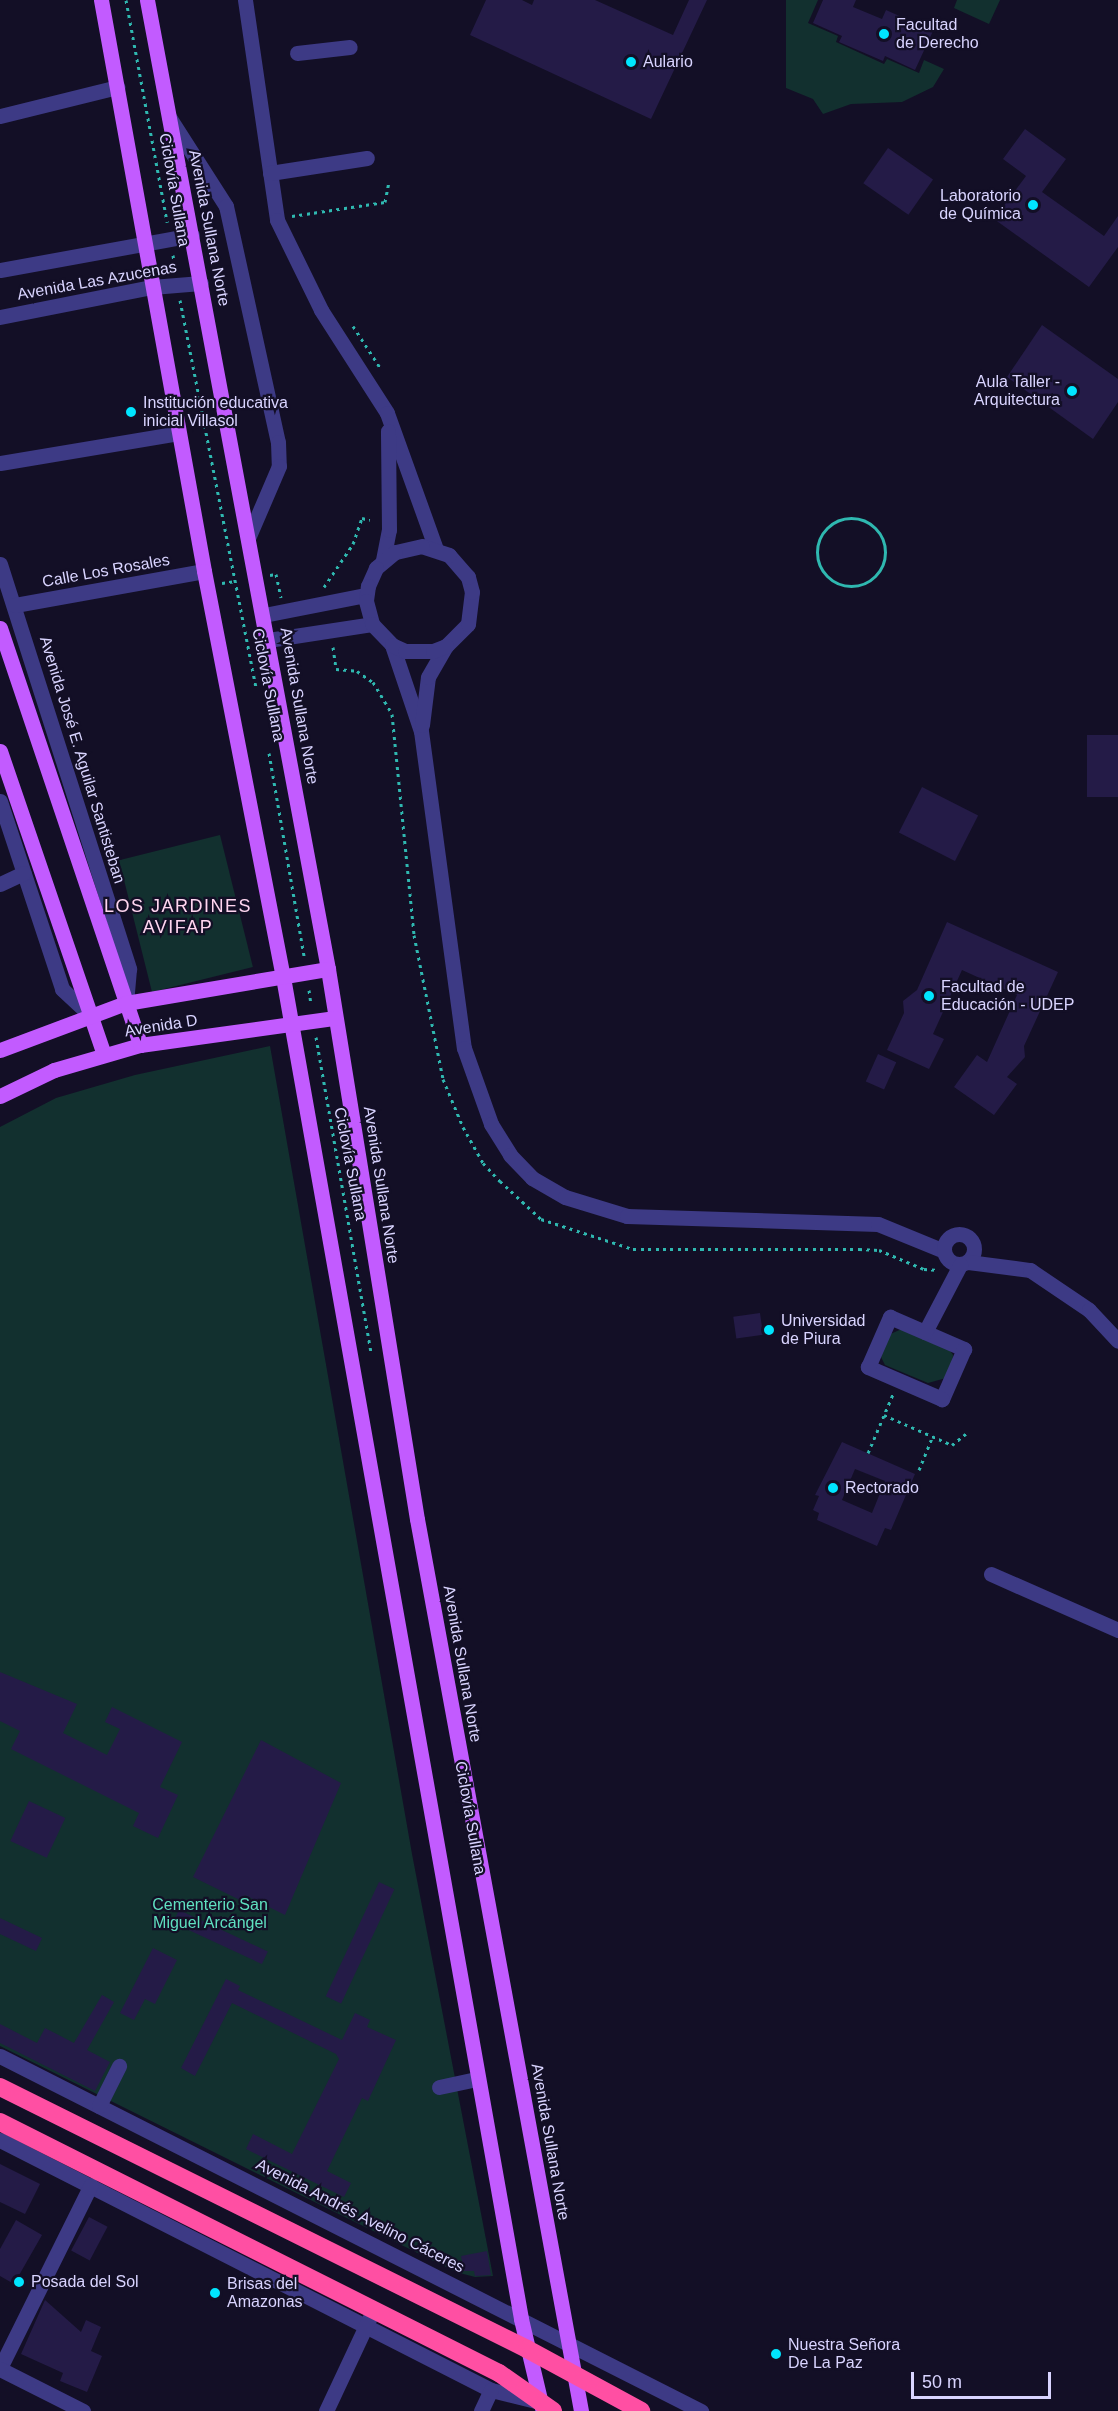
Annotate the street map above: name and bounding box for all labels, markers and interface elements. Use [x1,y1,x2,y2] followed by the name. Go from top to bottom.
[896,15,979,53] place label: Facultad de Derecho
[877,27,891,41] marker: Facultad de Derecho
[643,52,693,72] place label: Aulario
[624,55,638,69] marker: Aulario
[155,132,193,248] street label: Ciclovía Sullana
[184,148,234,308] street label: Avenida Sullana Norte
[939,186,1021,224] place label: Laboratorio de Química
[1026,198,1040,212] marker: Laboratorio de Química
[15,257,179,305] street label: Avenida Las Azucenas
[974,372,1060,410] place label: Aula Taller - Arquitectura
[1065,384,1079,398] marker: Aula Taller - Arquitectura
[143,393,288,431] place label: Institución educativa inicial Villasol
[124,405,138,419] marker: Institución educativa inicial Villasol
[41,550,171,592] street label: Calle Los Rosales
[276,626,322,786] street label: Avenida Sullana Norte
[248,627,288,743] street label: Ciclovía Sullana
[35,634,129,886] street label: Avenida José E. Aguilar Santisteban
[104,896,252,938] district label: LOS JARDINES AVIFAP
[941,977,1074,1015] place label: Facultad de Educación - UDEP
[922,989,936,1003] marker: Facultad de Educación - UDEP
[123,1011,199,1041] street label: Avenida D
[359,1105,403,1265] street label: Avenida Sullana Norte
[330,1106,370,1222] street label: Ciclovía Sullana
[781,1311,865,1349] place label: Universidad de Piura
[762,1323,776,1337] marker: Universidad de Piura
[845,1478,919,1498] place label: Rectorado
[826,1481,840,1495] marker: Rectorado
[439,1584,485,1744] street label: Avenida Sullana Norte
[451,1760,489,1876] street label: Ciclovía Sullana
[152,1895,268,1933] park label: Cementerio San Miguel Arcángel
[527,2062,573,2222] street label: Avenida Sullana Norte
[252,2154,468,2278] street label: Avenida Andrés Avelino Cáceres
[31,2272,139,2292] place label: Posada del Sol
[227,2274,303,2312] place label: Brisas del Amazonas
[12,2275,26,2289] marker: Posada del Sol
[208,2286,222,2300] marker: Brisas del Amazonas
[788,2335,900,2373] place label: Nuestra Señora De La Paz
[769,2347,783,2361] marker: Nuestra Señora De La Paz
[914,2360,1054,2398] scale bar
[922,2372,962,2392] text: 50 m

